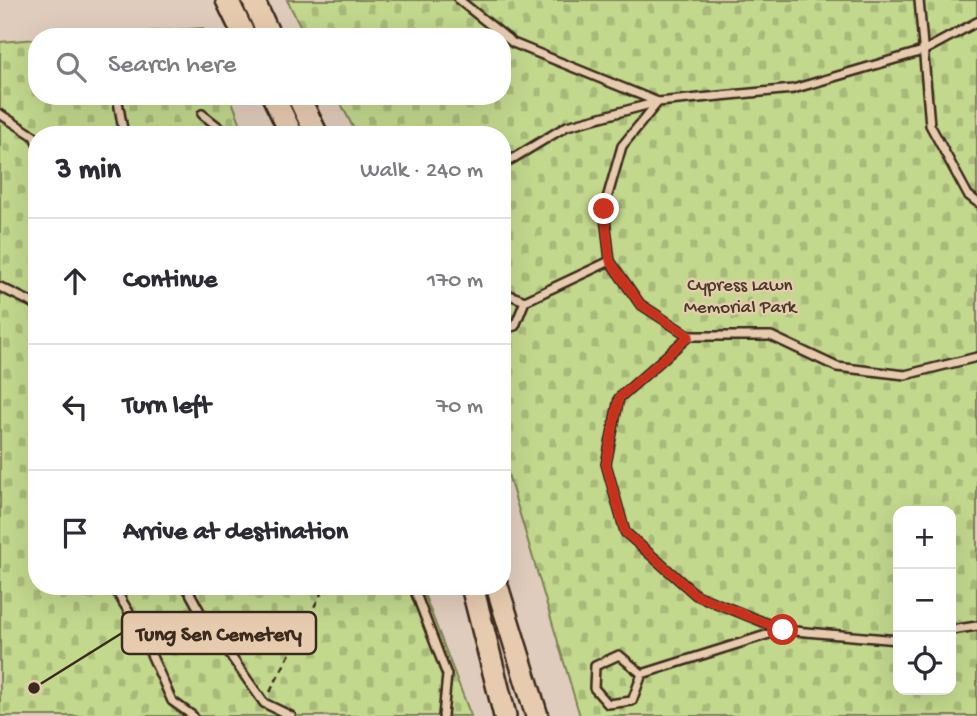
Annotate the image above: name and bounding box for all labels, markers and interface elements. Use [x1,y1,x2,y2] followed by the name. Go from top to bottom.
[28,28,511,105] search box
[52,48,90,86] icon: search
[108,51,236,82] text: Search here
[56,154,121,189] text: 3 min
[360,158,483,185] text: Walk · 240 m
[588,193,619,224] route end
[56,262,94,300] icon: ahead
[123,266,217,297] text: Continue
[427,268,483,295] text: 170 m
[684,275,798,320] park label: Cypress Lawn Memorial Park
[56,388,94,426] icon: left
[123,392,211,423] text: Turn left
[436,394,483,421] text: 70 m
[893,506,956,695] map controls
[893,506,956,569] button: +
[56,514,94,552] icon: arrive
[123,518,348,549] text: Arrive at destination
[893,569,956,632] button: −
[122,612,316,654] callout: Tung Sen Cemetery
[767,614,798,645] route start
[134,624,302,649] text: Tung Sen Cemetery
[893,632,956,695] button: locate

